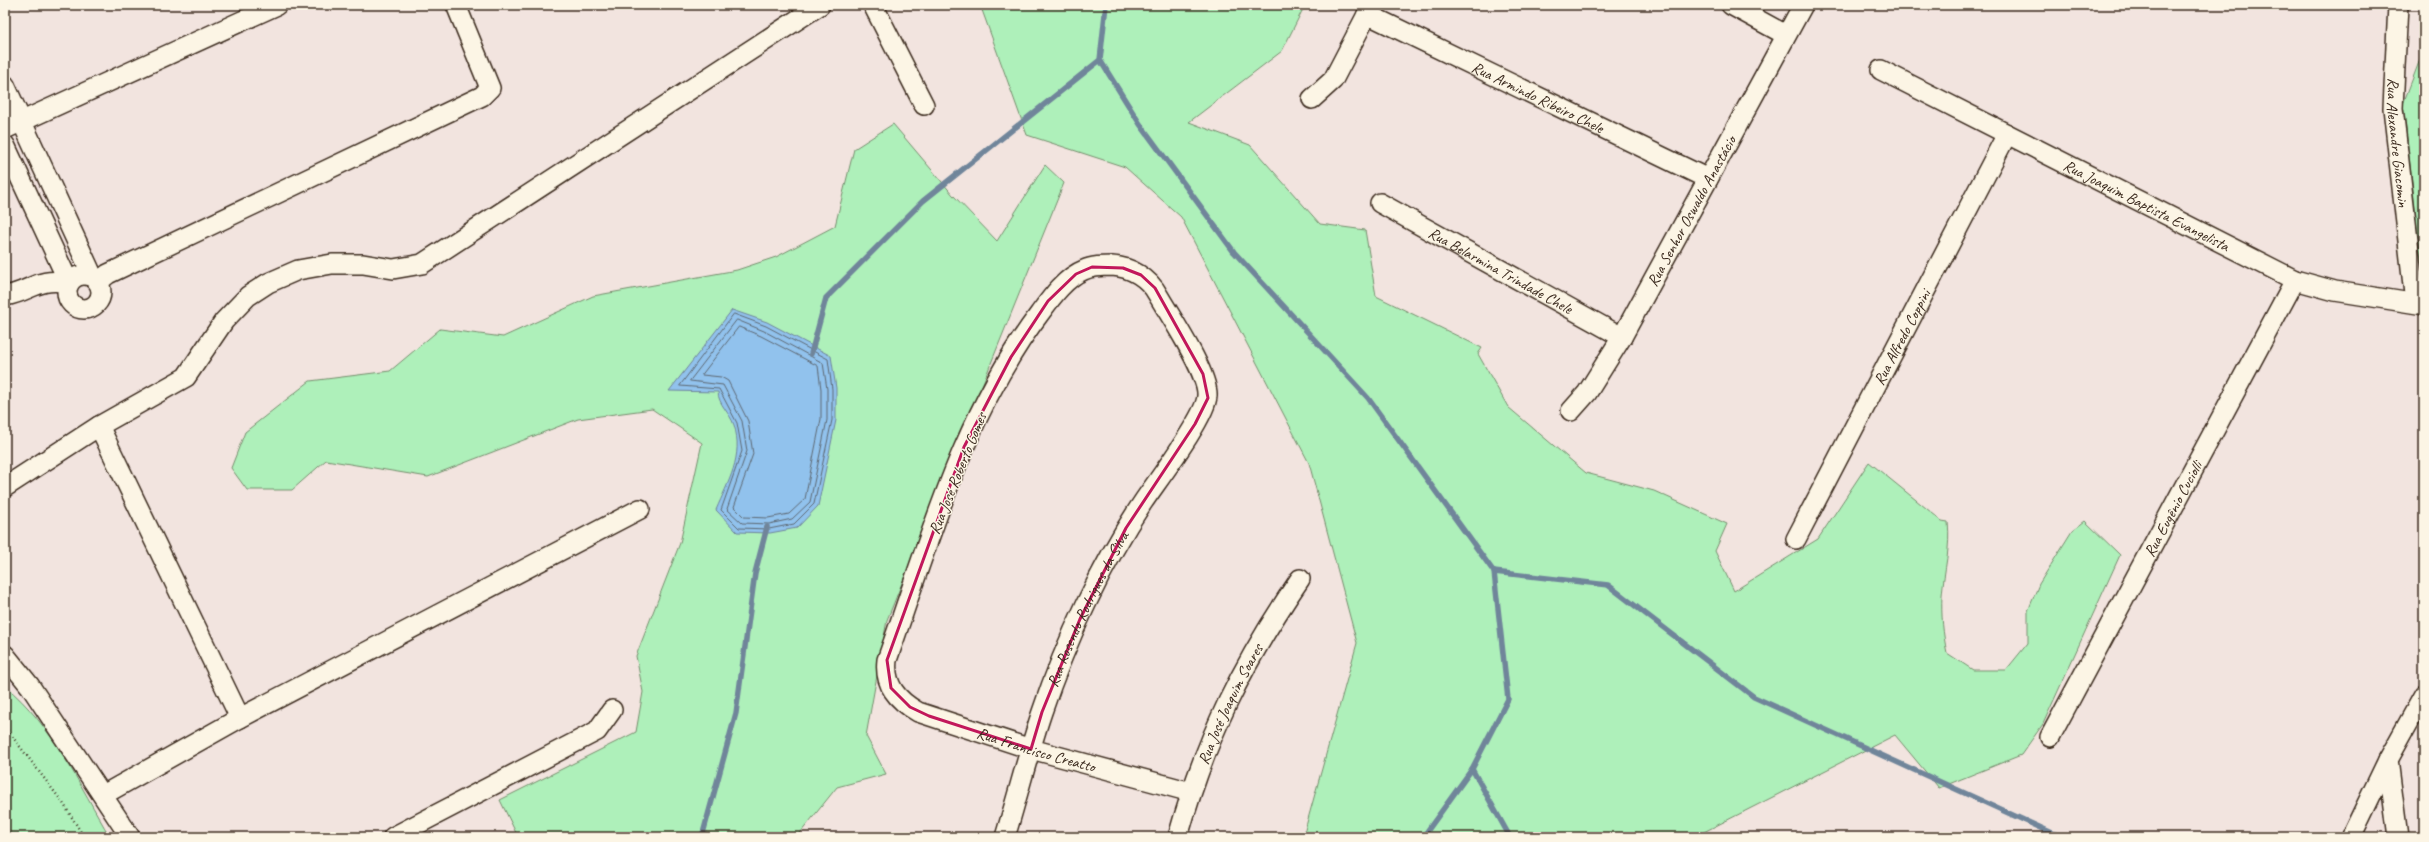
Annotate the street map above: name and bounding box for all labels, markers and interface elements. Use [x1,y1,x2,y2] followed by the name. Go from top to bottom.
[1468,57,1608,139] street label: Rua Armindo Ribeiro Chele
[2382,78,2413,209] street label: Rua Alexandre Giacomin
[1643,130,1742,290] street label: Rua Senhor Oswaldo Anastácio
[2060,155,2234,257] street label: Rua Joaquim Baptista Evangelista
[1425,223,1577,319] street label: Rua Belarmina Trindade Chele
[1869,284,1936,388] street label: Rua Alfredo Coppini
[924,408,992,537] street label: Rua José Roberto Gomes
[2140,456,2208,560] street label: Rua Eugênio Cuciolli
[1043,527,1134,690] street label: Rua Rosendo Rodrigues da Silva
[1193,639,1268,767] street label: Rua José Joaquim Soares
[974,723,1100,777] street label: Rua Francisco Creatto

